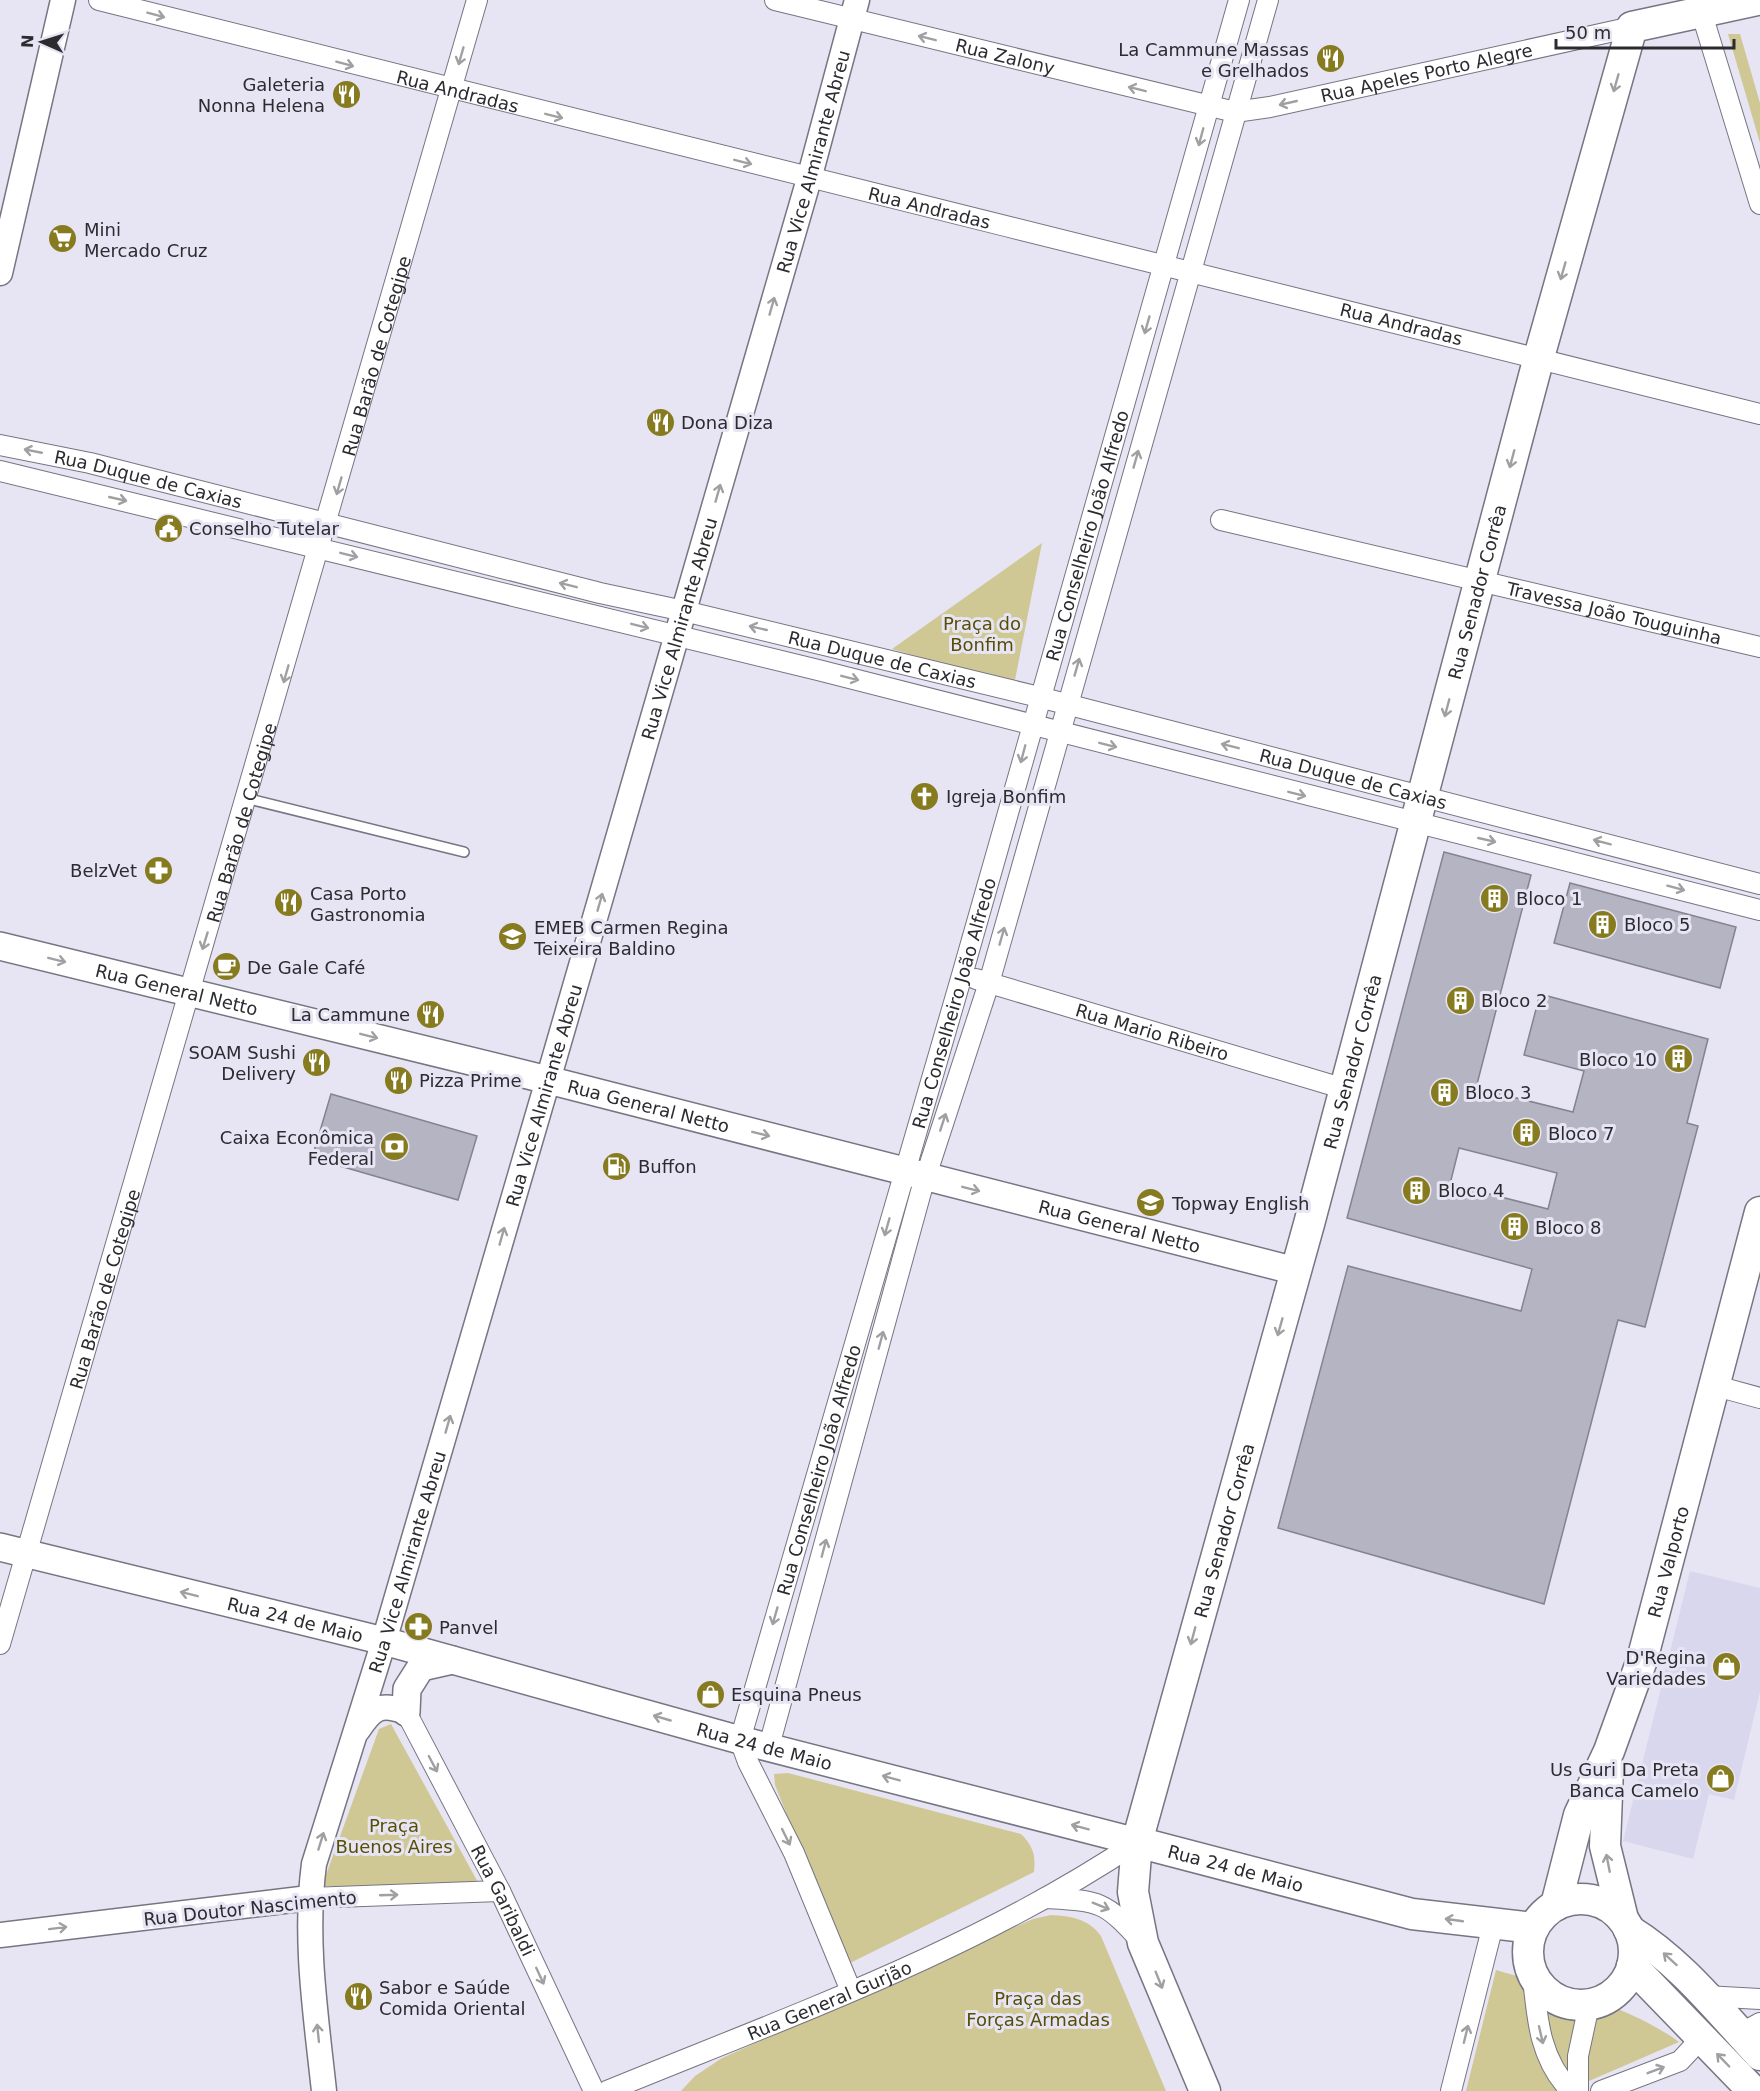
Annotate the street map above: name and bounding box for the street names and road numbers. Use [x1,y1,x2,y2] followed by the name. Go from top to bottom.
[954,34,1057,78] street label: Rua Zalony
[1319,39,1534,106] street label: Rua Apeles Porto Alegre
[772,48,854,275] street label: Rua Vice Almirante Abreu
[394,66,521,116] street label: Rua Andradas
[866,182,993,232] street label: Rua Andradas
[337,253,415,458] street label: Rua Barão de Cotegipe
[1338,298,1465,349] street label: Rua Andradas
[1041,408,1132,664] street label: Rua Conselheiro João Alfredo
[52,446,244,512] street label: Rua Duque de Caxias
[1443,502,1510,682] street label: Rua Senador Corrêa
[637,515,721,742] street label: Rua Vice Almirante Abreu
[1504,577,1724,648] street label: Travessa João Touguinha
[786,626,978,692] street label: Rua Duque de Caxias
[202,720,280,925] street label: Rua Barão de Cotegipe
[1257,744,1449,813] street label: Rua Duque de Caxias
[908,875,1000,1131] street label: Rua Conselheiro João Alfredo
[94,959,260,1019] street label: Rua General Netto
[1319,972,1385,1152] street label: Rua Senador Corrêa
[501,982,586,1209] street label: Rua Vice Almirante Abreu
[1073,999,1231,1064] street label: Rua Mario Ribeiro
[565,1075,732,1136] street label: Rua General Netto
[65,1186,144,1391] street label: Rua Barão de Cotegipe
[1036,1195,1203,1257] street label: Rua General Netto
[772,1342,865,1598] street label: Rua Conselheiro João Alfredo
[1189,1441,1258,1620] street label: Rua Senador Corrêa
[364,1448,450,1675] street label: Rua Vice Almirante Abreu
[1643,1504,1693,1620] street label: Rua Valporto
[225,1593,365,1646] street label: Rua 24 de Maio
[694,1718,834,1774] street label: Rua 24 de Maio
[1166,1840,1306,1896] street label: Rua 24 de Maio
[467,1841,539,1959] street label: Rua Garibaldi
[142,1886,358,1930] street label: Rua Doutor Nascimento
[744,1956,915,2044] street label: Rua General Gurjão

